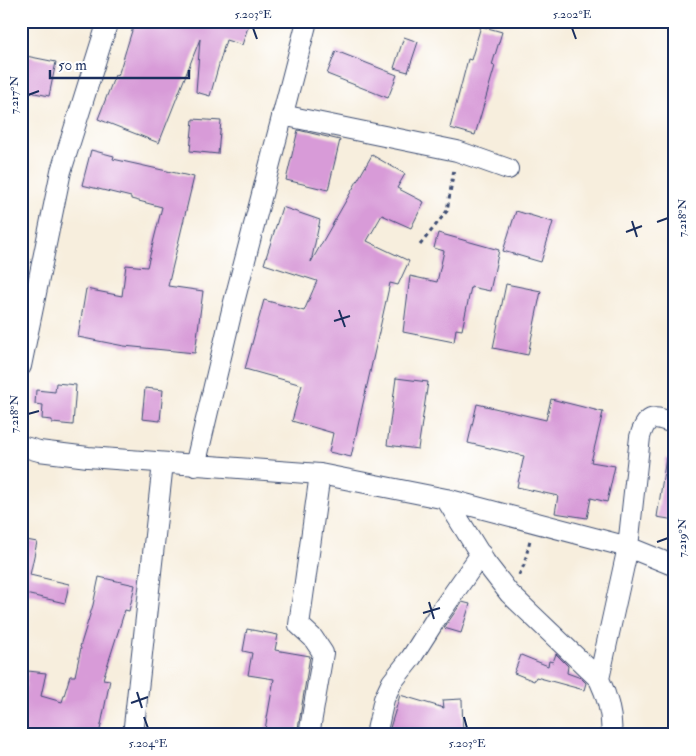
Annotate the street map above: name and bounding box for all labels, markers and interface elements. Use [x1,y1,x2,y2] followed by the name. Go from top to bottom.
[234,7,272,22] text: 5.203°E
[553,7,592,22] text: 5.202°E
[50,48,189,80] scale bar
[58,56,87,75] text: 50 m
[7,76,22,114] text: 7.217°N
[675,198,690,237] text: 7.218°N
[7,394,22,433] text: 7.218°N
[675,518,690,558] text: 7.219°N
[129,736,168,751] text: 5.204°E
[448,736,486,751] text: 5.203°E

